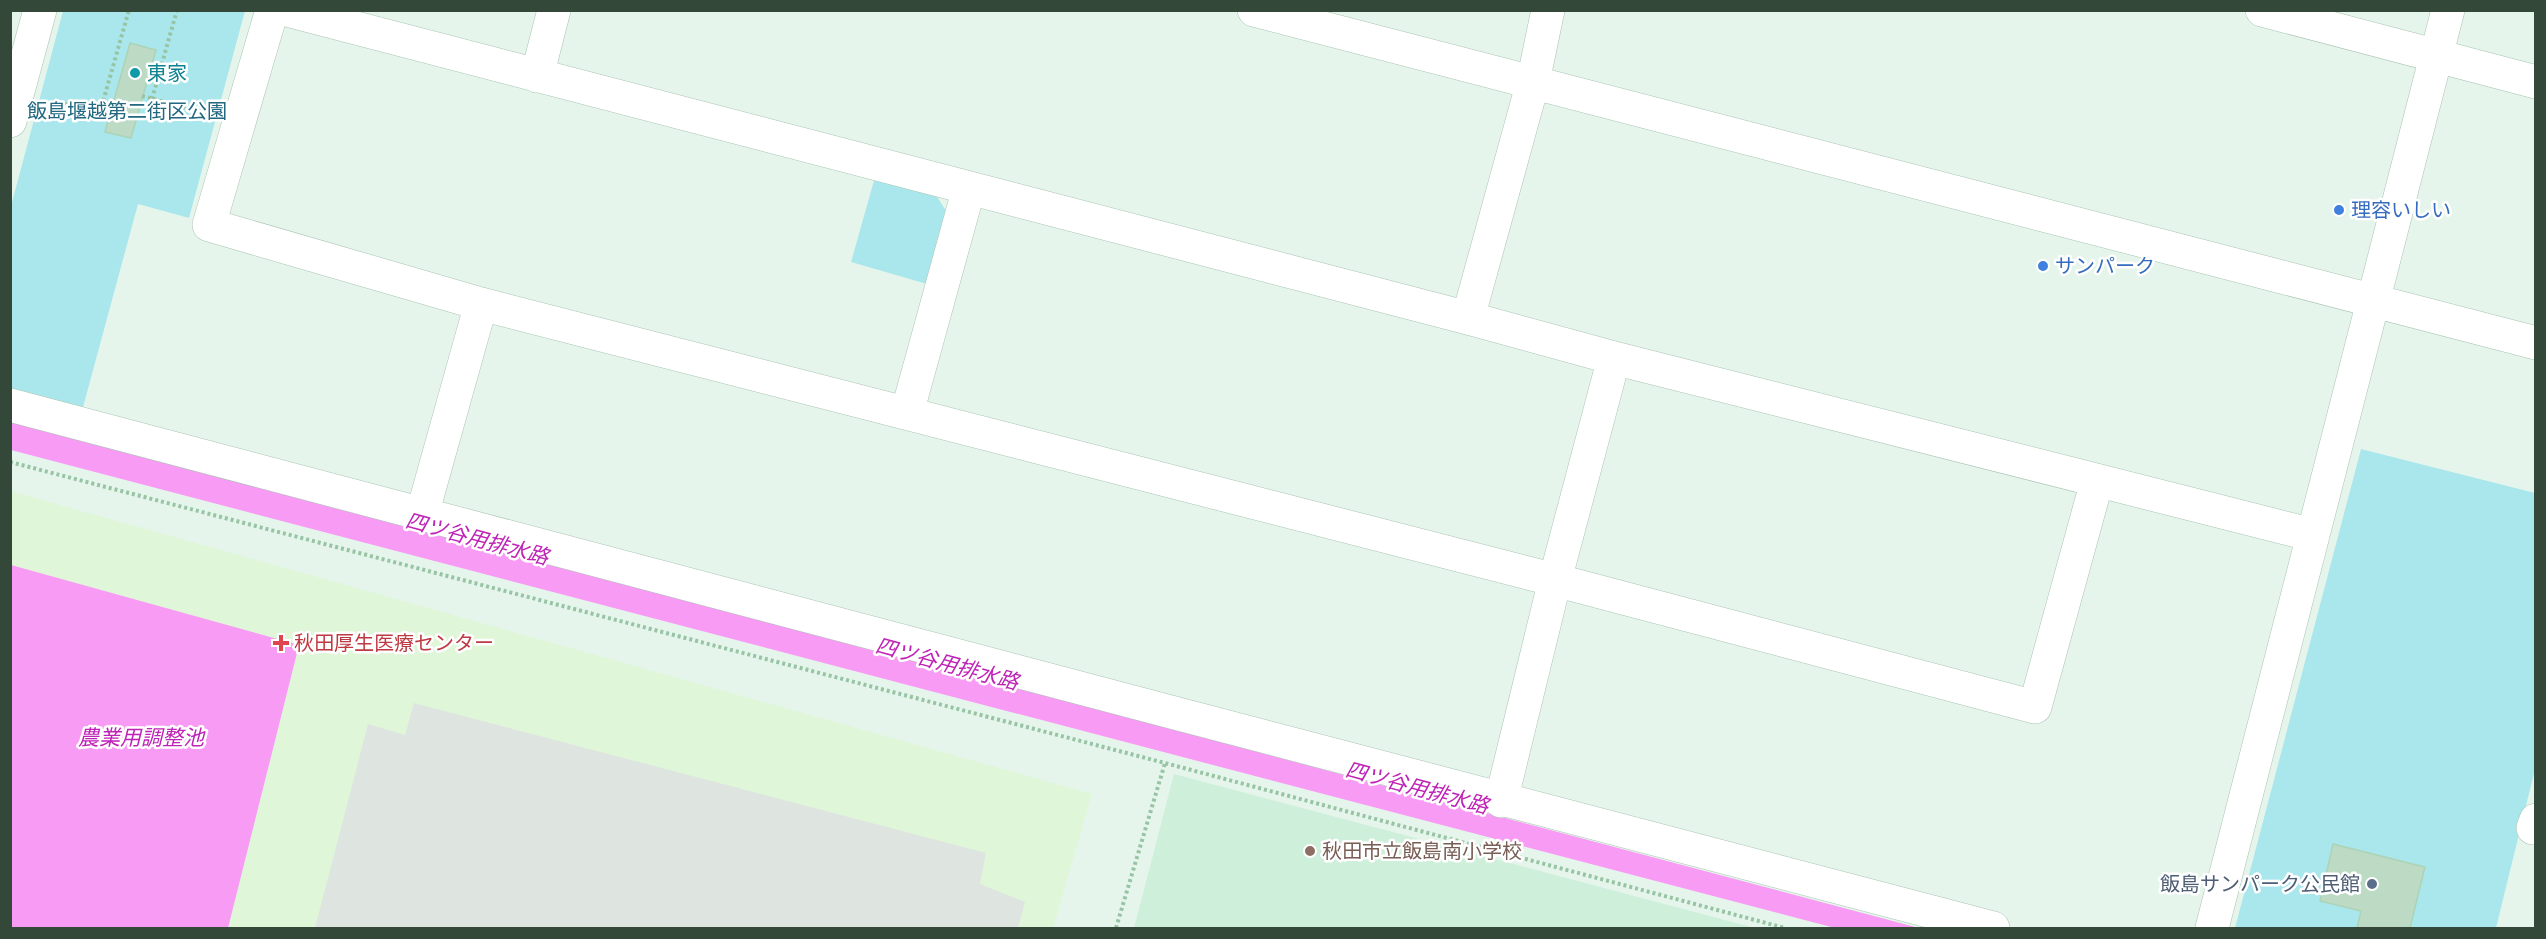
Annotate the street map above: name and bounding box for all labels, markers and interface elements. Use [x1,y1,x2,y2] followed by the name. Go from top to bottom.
[147,60,187,87] place label: 東家
[128,66,142,80] marker: 東家
[27,98,227,125] park label: 飯島堰越第二街区公園
[2351,197,2451,224] place label: 理容いしい
[2332,203,2346,217] marker: 理容いしい
[2055,253,2155,280] place label: サンパーク
[2036,259,2050,273] marker: サンパーク
[402,506,554,572] water label: 四ツ谷用排水路
[294,630,494,657] place label: 秋田厚生医療センター
[872,631,1024,697] water label: 四ツ谷用排水路
[272,634,290,652] marker: 秋田厚生医療センター
[78,724,206,752] water label: 農業用調整池
[1342,755,1494,821] water label: 四ツ谷用排水路
[1322,838,1522,865] place label: 秋田市立飯島南小学校
[1303,844,1317,858] marker: 秋田市立飯島南小学校
[2160,871,2360,898] place label: 飯島サンパーク公民館
[2365,877,2379,891] marker: 飯島サンパーク公民館

